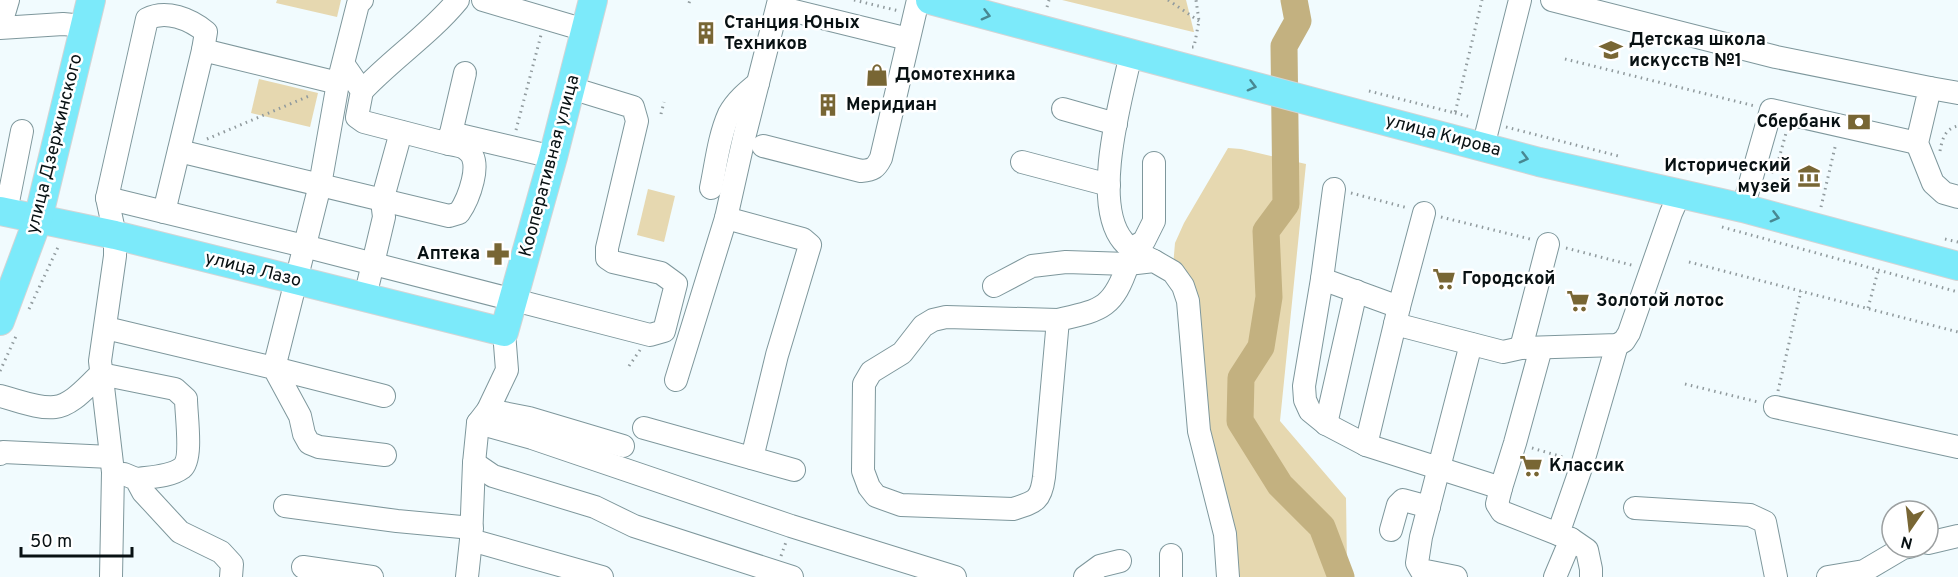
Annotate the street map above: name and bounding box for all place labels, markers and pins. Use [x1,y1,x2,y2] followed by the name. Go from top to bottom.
[724,12,860,56] place label: Станция Юных Техников
[693,20,719,46] building icon: Станция Юных Техников
[1629,29,1766,73] place label: Детская школа искусств №1
[1598,37,1624,63] school or university icon: Детская школа искусств №1
[864,62,890,88] shop icon: Домотехника
[895,64,1015,87] place label: Домотехника
[815,92,841,118] building icon: Меридиан
[846,94,937,117] place label: Меридиан
[1846,109,1872,135] bank icon: Сбербанк
[1757,111,1841,134] place label: Сбербанк
[1664,155,1791,199] place label: Исторический музей
[1796,163,1822,189] museum icon: Исторический музей
[485,241,511,267] pharmacy icon: Аптека
[417,243,480,266] place label: Аптека
[1431,266,1457,292] supermarket icon: Городской
[1462,268,1555,291] place label: Городской
[1565,288,1591,314] supermarket icon: Золотой лотос
[1596,290,1724,313] place label: Золотой лотос
[1518,453,1544,479] supermarket icon: Классик
[1549,455,1625,478] place label: Классик

